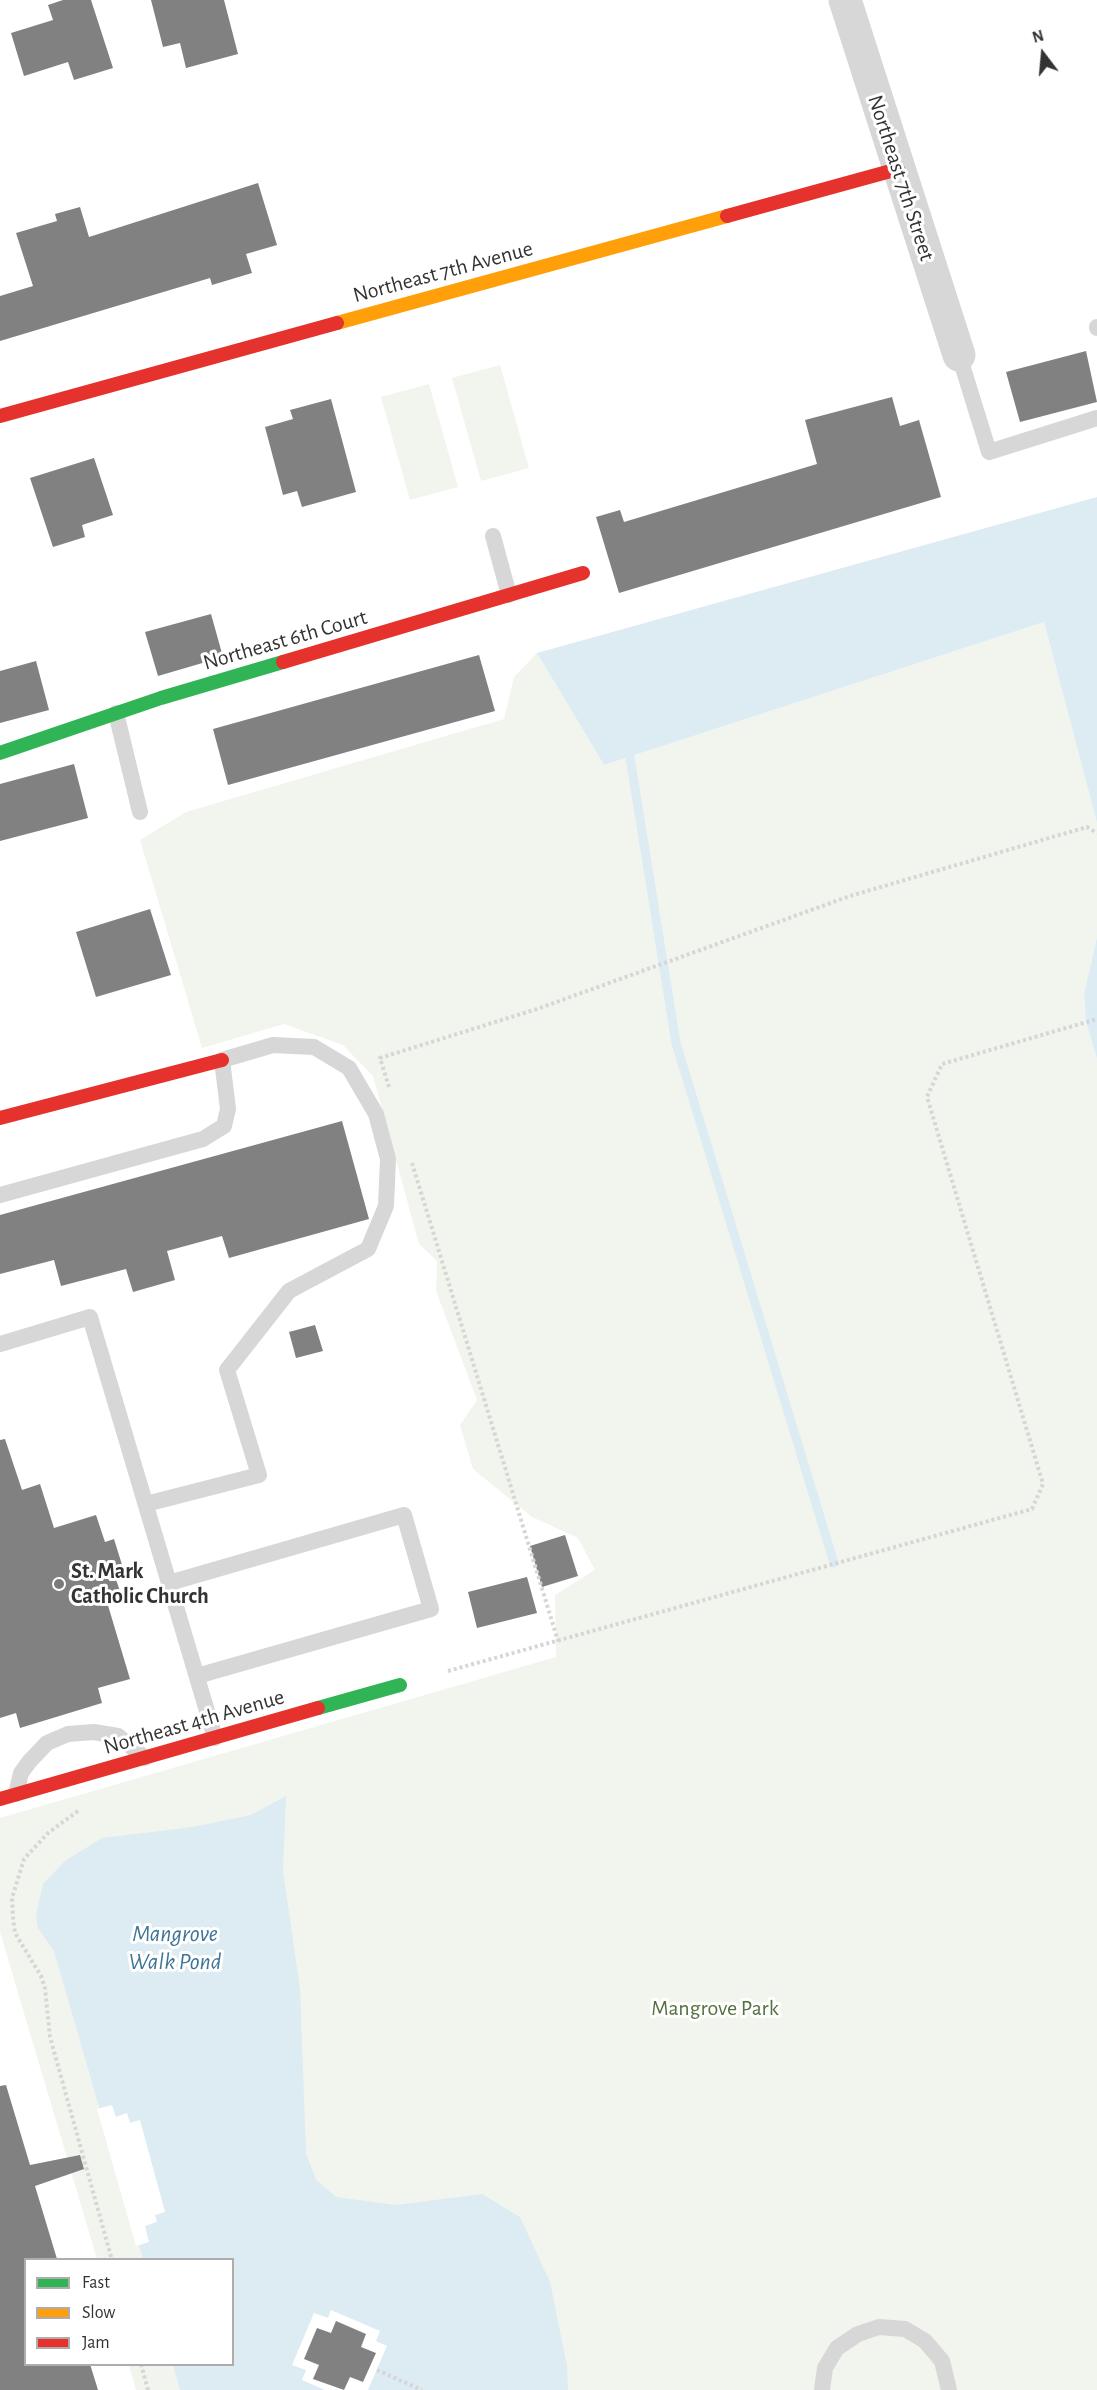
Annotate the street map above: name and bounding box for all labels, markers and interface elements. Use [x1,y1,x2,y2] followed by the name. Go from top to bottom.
[1013,24,1073,84] north arrow
[1030,27,1046,46] text: N
[862,92,940,264] street label: Northeast 7th Street
[350,235,536,309] street label: Northeast 7th Avenue
[200,604,370,676] street label: Northeast 6th Court
[71,1558,209,1610] place label: St. Mark Catholic Church
[52,1577,66,1591] marker: St. Mark Catholic Church
[101,1684,287,1760] street label: Northeast 4th Avenue
[129,1920,221,1976] water label: Mangrove Walk Pond
[651,1995,779,2021] park label: Mangrove Park
[24,2258,234,2366] legend
[82,2274,110,2292] text: Fast
[82,2304,115,2322] text: Slow
[82,2334,110,2352] text: Jam

